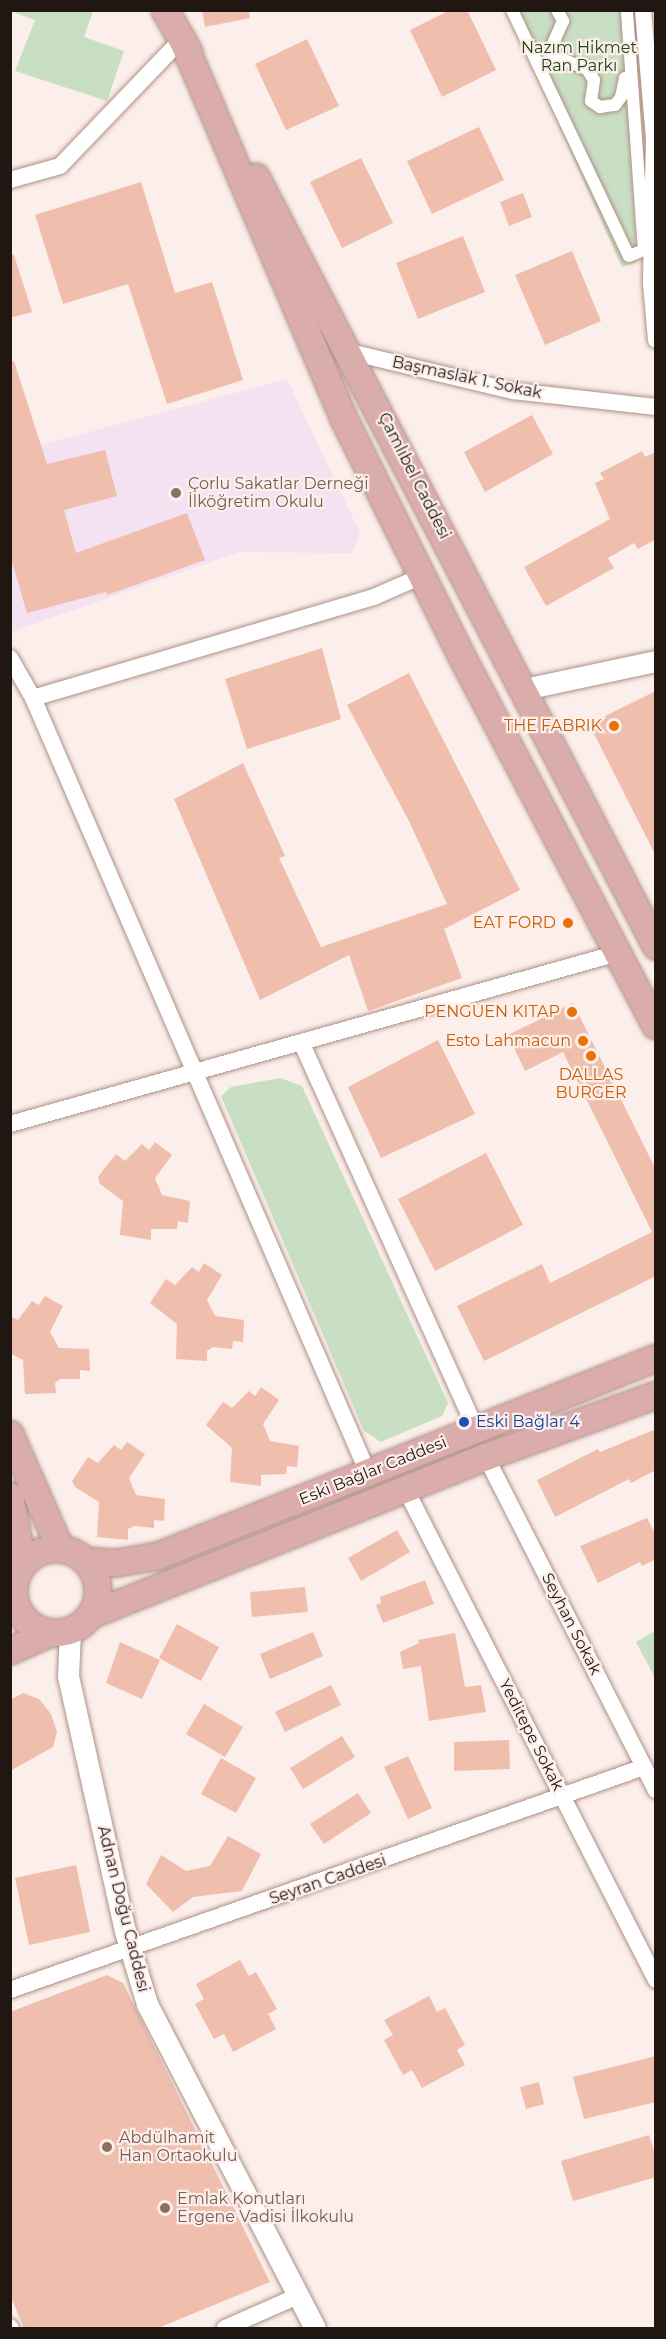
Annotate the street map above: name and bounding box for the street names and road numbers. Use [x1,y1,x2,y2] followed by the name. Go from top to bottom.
[390,353,544,403] street label: Başmaslak 1. Sokak
[374,410,454,542] street label: Çamlıbel Caddesi
[296,1433,450,1509] street label: Eski Bağlar Caddesi
[537,1570,605,1678] street label: Seyhan Sokak
[495,1676,567,1794] street label: Yeditepe Sokak
[93,1824,153,1994] street label: Adnan Doğu Caddesi
[267,1851,389,1909] street label: Seyran Caddesi

